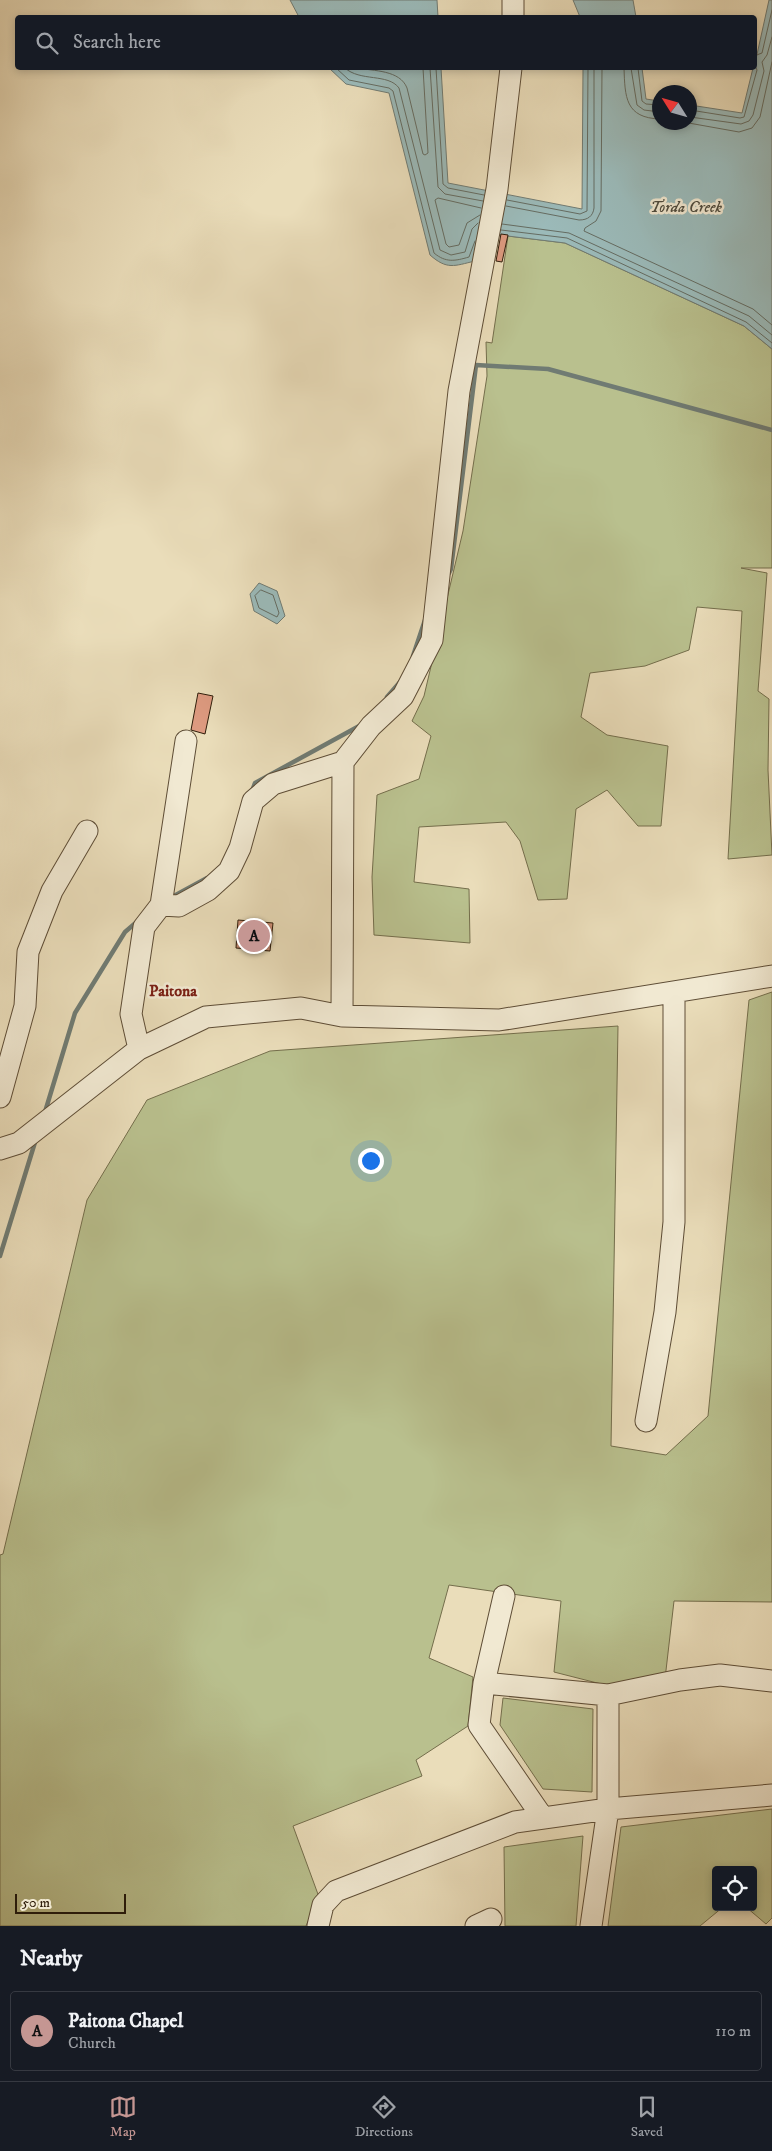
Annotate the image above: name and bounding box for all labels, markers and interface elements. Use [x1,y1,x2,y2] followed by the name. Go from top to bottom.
[15,15,757,70] search box
[33,29,61,57] icon: search
[73,31,161,54] text: Search here
[652,85,697,130] north arrow
[650,197,722,217] water label: Torda Creek
[238,917,270,955] pin: A
[149,981,198,1001] district label: Paitona
[358,1148,384,1174] your location
[712,1866,757,1911] map controls
[712,1866,757,1911] button: locate
[15,1891,126,1914] scale bar
[22,1894,50,1912] text: 50 m
[20,1946,82,1972] text: Nearby
[68,2010,183,2033] text: Paitona Chapel
[32,2021,42,2041] text: A
[715,2021,751,2041] text: 110 m
[68,2033,116,2053] text: Church
[109,2093,137,2141] tab: Map
[355,2093,413,2141] tab: Directions
[631,2093,663,2141] tab: Saved

